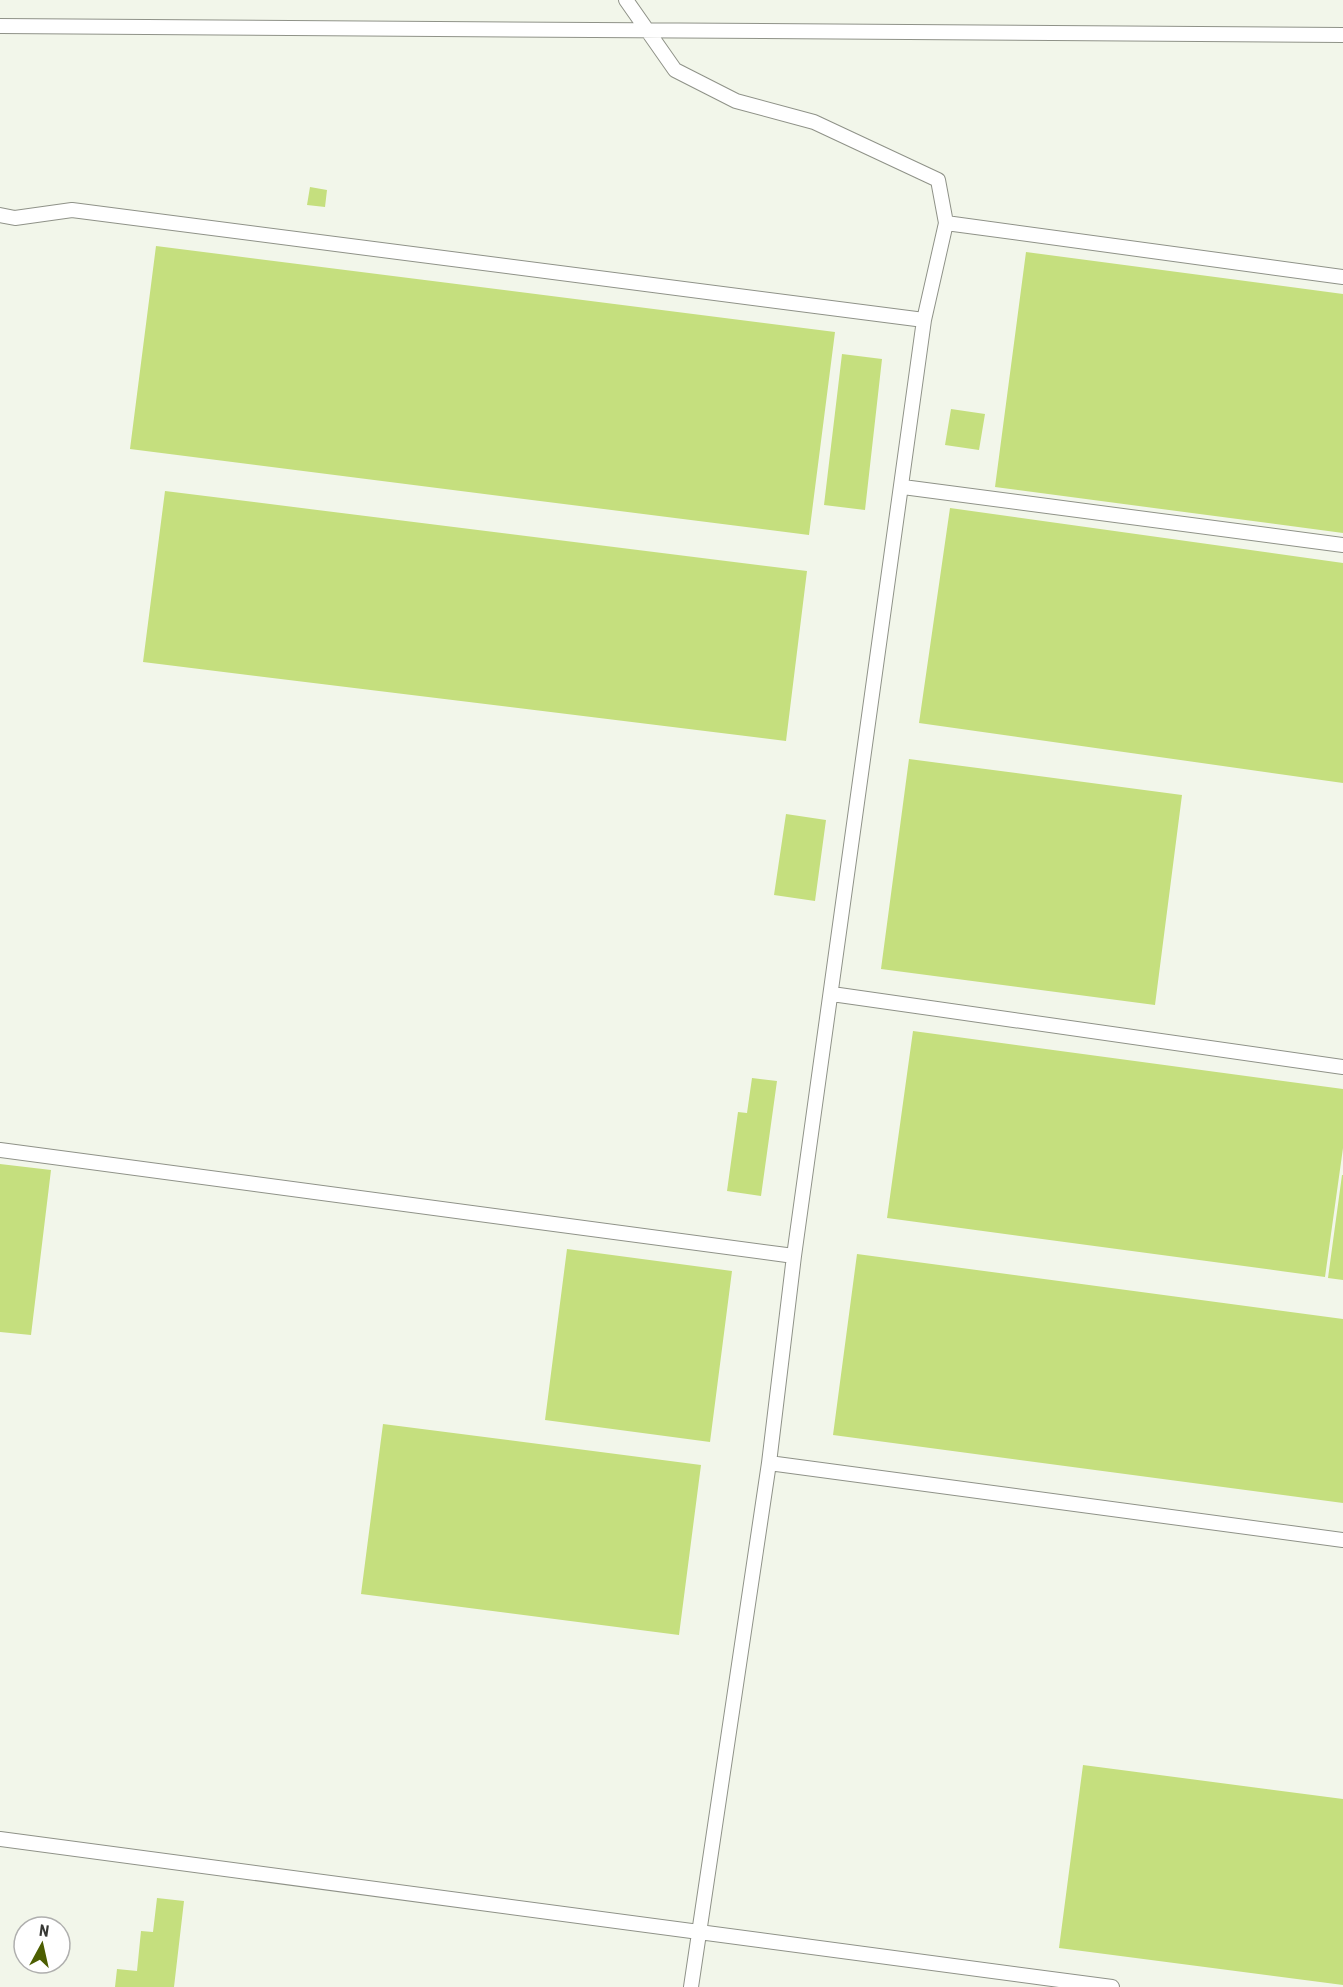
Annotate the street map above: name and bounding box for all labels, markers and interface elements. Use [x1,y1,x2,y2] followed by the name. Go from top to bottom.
[12,1915,72,1975] north arrow
[38,1921,50,1941] text: N

